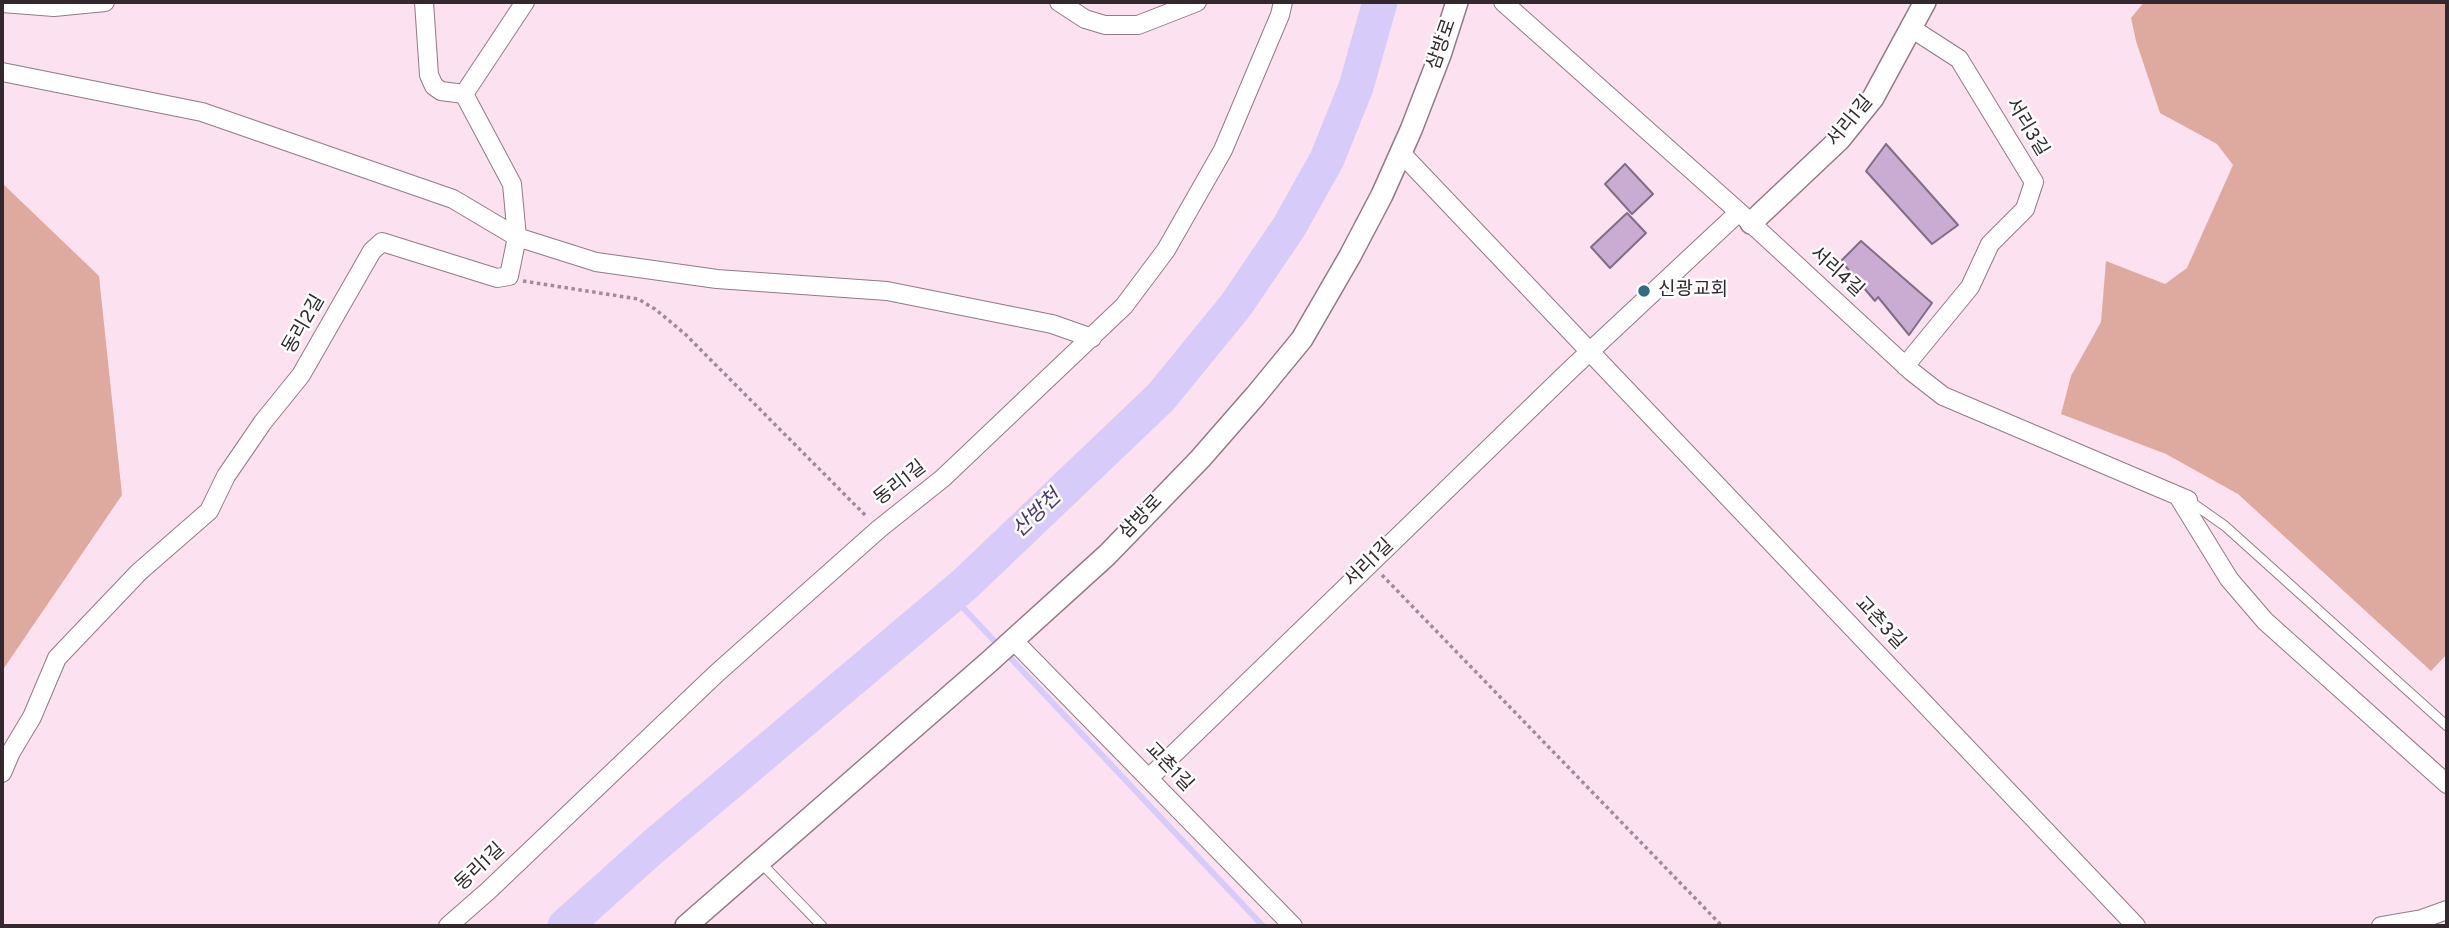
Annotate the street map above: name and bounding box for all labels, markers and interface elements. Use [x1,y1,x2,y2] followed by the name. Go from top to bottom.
[1424,16,1462,74] street label: 삼방로
[1823,92,1879,152] street label: 서리1길
[2000,95,2052,161] street label: 서리3길
[1805,243,1867,303] street label: 서리4길
[1658,280,1728,302] place label: 신광교회
[1636,283,1652,299] marker: 신광교회
[279,292,331,358] street label: 동리2길
[871,457,931,511] street label: 동리1길
[1008,486,1068,544] water label: 산방천
[1116,491,1168,545] street label: 삼방로
[1341,535,1399,593] street label: 서리1길
[1849,593,1909,655] street label: 교촌3길
[1139,739,1197,797] street label: 교촌1길
[451,839,511,897] street label: 동리1길

